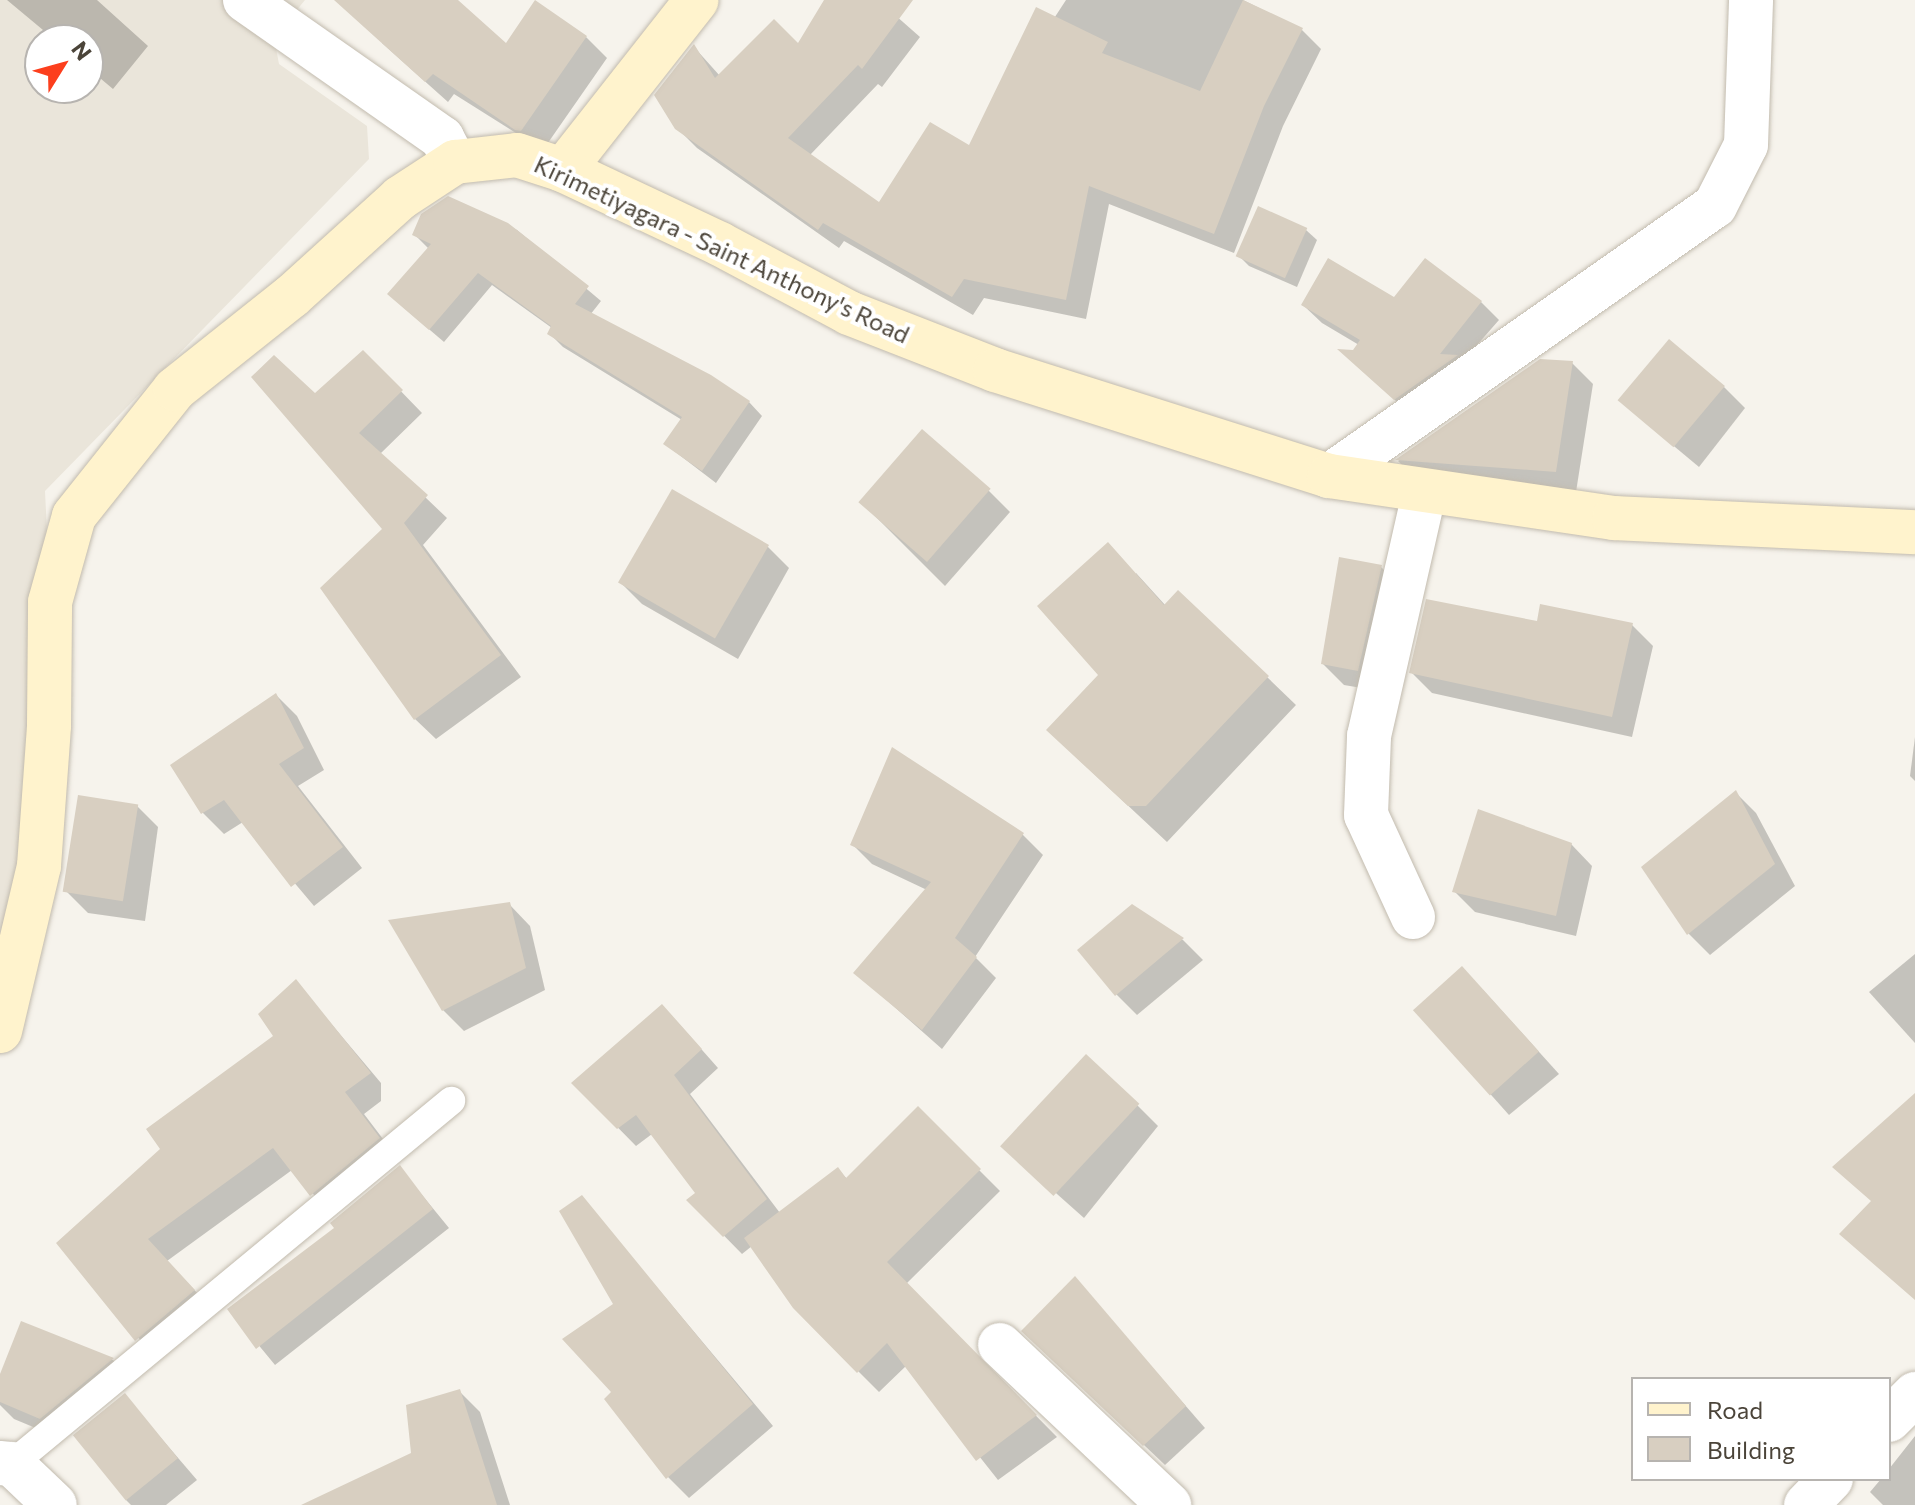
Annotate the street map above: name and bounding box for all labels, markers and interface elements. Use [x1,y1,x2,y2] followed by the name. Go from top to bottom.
[24,24,104,104] north arrow
[66,36,98,65] text: N
[530,149,914,349] street label: Kirimetiyagara - Saint Anthony's Road
[1631,1377,1891,1481] legend
[1707,1395,1763,1424] text: Road
[1707,1435,1795,1464] text: Building

